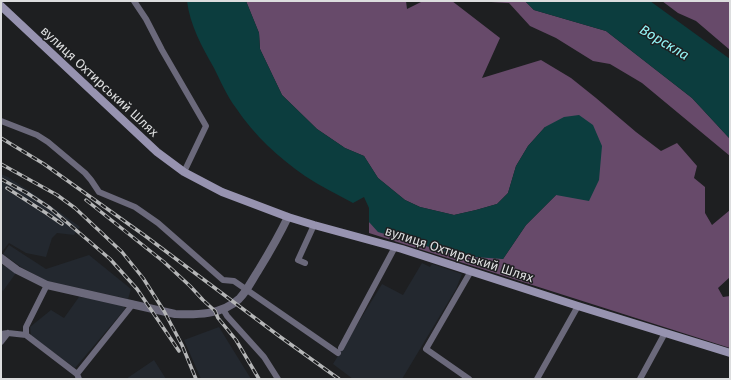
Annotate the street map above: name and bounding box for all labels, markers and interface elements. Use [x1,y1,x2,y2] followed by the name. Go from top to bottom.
[636,22,692,64] water label: Ворскла
[37,23,161,141] street label: вулиця Охтирський Шлях
[383,224,535,286] street label: вулиця Охтирський Шлях

